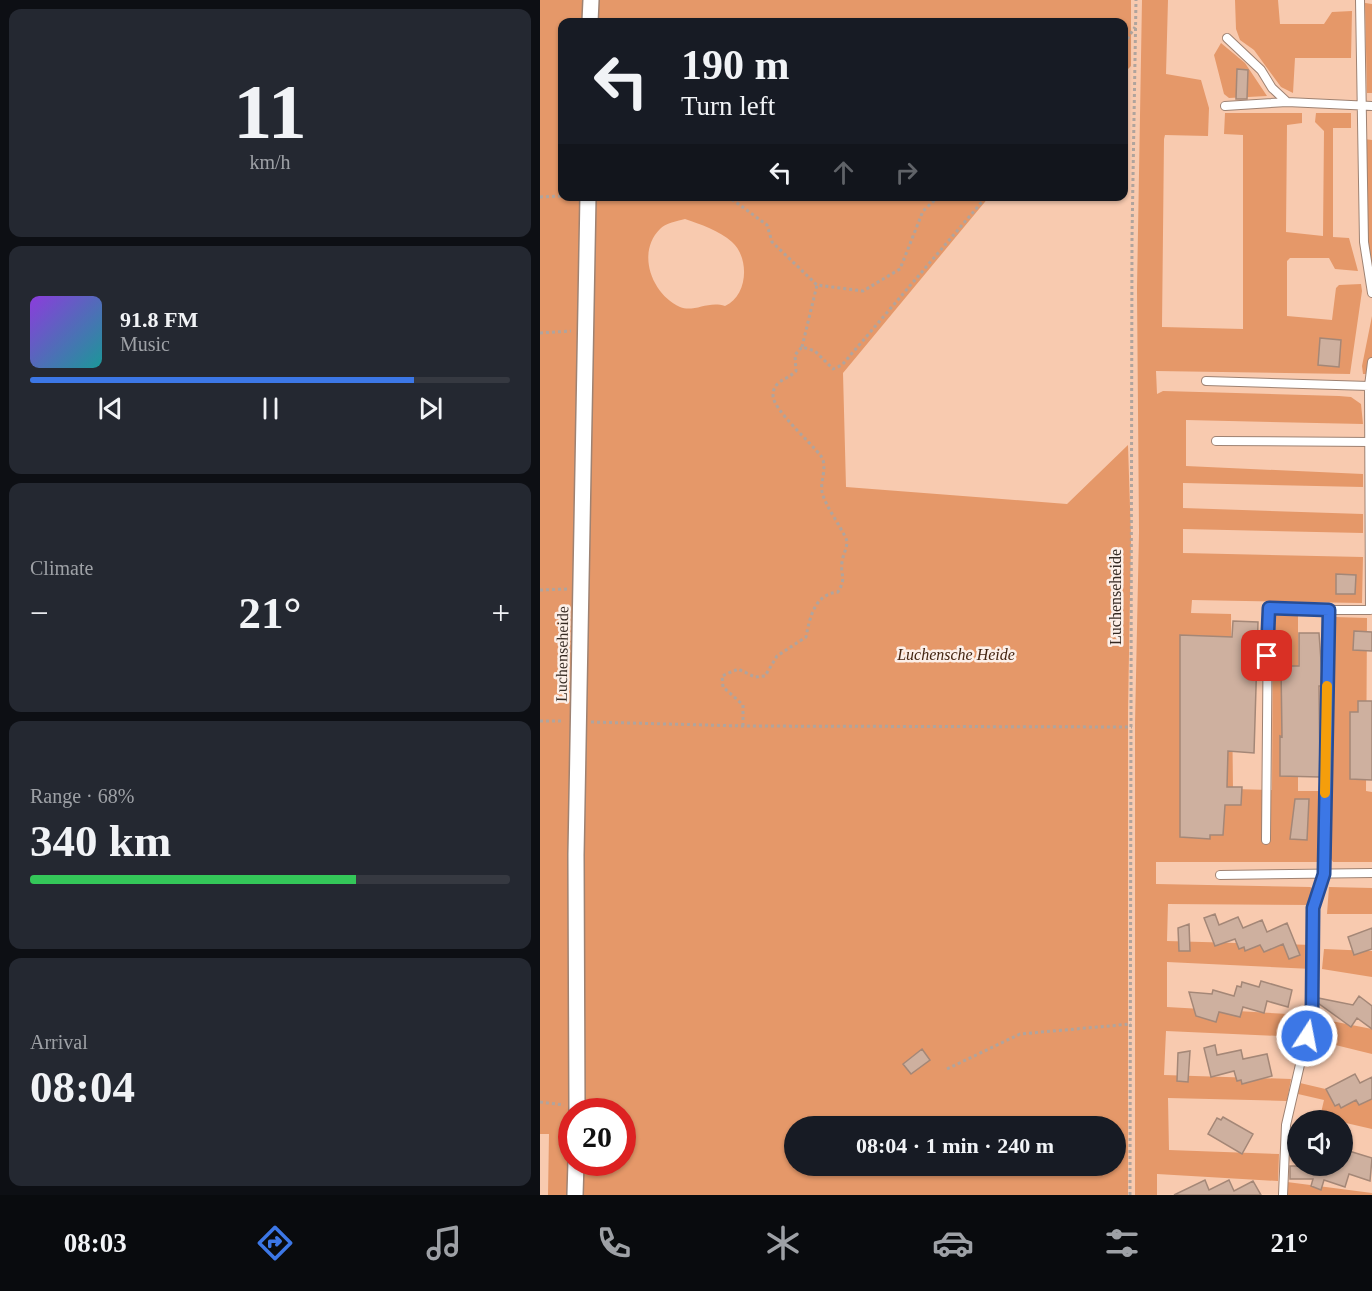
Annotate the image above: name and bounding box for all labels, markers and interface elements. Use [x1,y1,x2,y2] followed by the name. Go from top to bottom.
[582,42,660,120] icon: left
[681,42,790,88] text: 190 m
[233,68,307,155] text: 11
[681,91,775,121] text: Turn left
[249,151,291,173] text: km/h
[764,156,797,189] icon: left
[827,156,860,189] icon: ahead
[890,156,923,189] icon: right
[120,307,198,332] text: 91.8 FM
[120,333,170,355] text: Music
[94,392,127,425] icon: previous
[254,392,287,425] icon: pause
[414,392,447,425] icon: next
[1107,549,1124,645] street label: Luchenseheide
[30,557,93,579] text: Climate
[239,588,302,638] text: 21°
[30,595,49,631] text: −
[491,595,510,631] text: +
[553,606,571,702] street label: Luchenseheide
[1241,630,1292,681] pin
[1250,639,1283,672] icon: arrive
[896,646,1015,663] park label: Luchensche Heide
[30,785,134,807] text: Range · 68%
[30,816,171,866] text: 340 km
[1275,1004,1339,1068] position arrow
[30,1031,88,1053] text: Arrival
[30,1062,135,1112] text: 08:04
[558,1098,636,1176] speed limit sign: 20
[1287,1110,1353,1176] map controls
[1287,1110,1353,1176] button: sound
[856,1133,1054,1158] text: 08:04 · 1 min · 240 m
[254,1222,296,1264] icon: directions
[423,1222,465,1264] icon: music
[593,1222,635,1264] icon: phone
[762,1222,804,1264] icon: climate
[932,1222,974,1264] icon: car
[1101,1222,1143,1264] icon: filters
[64,1228,127,1258] text: 08:03
[1270,1228,1308,1258] text: 21°

